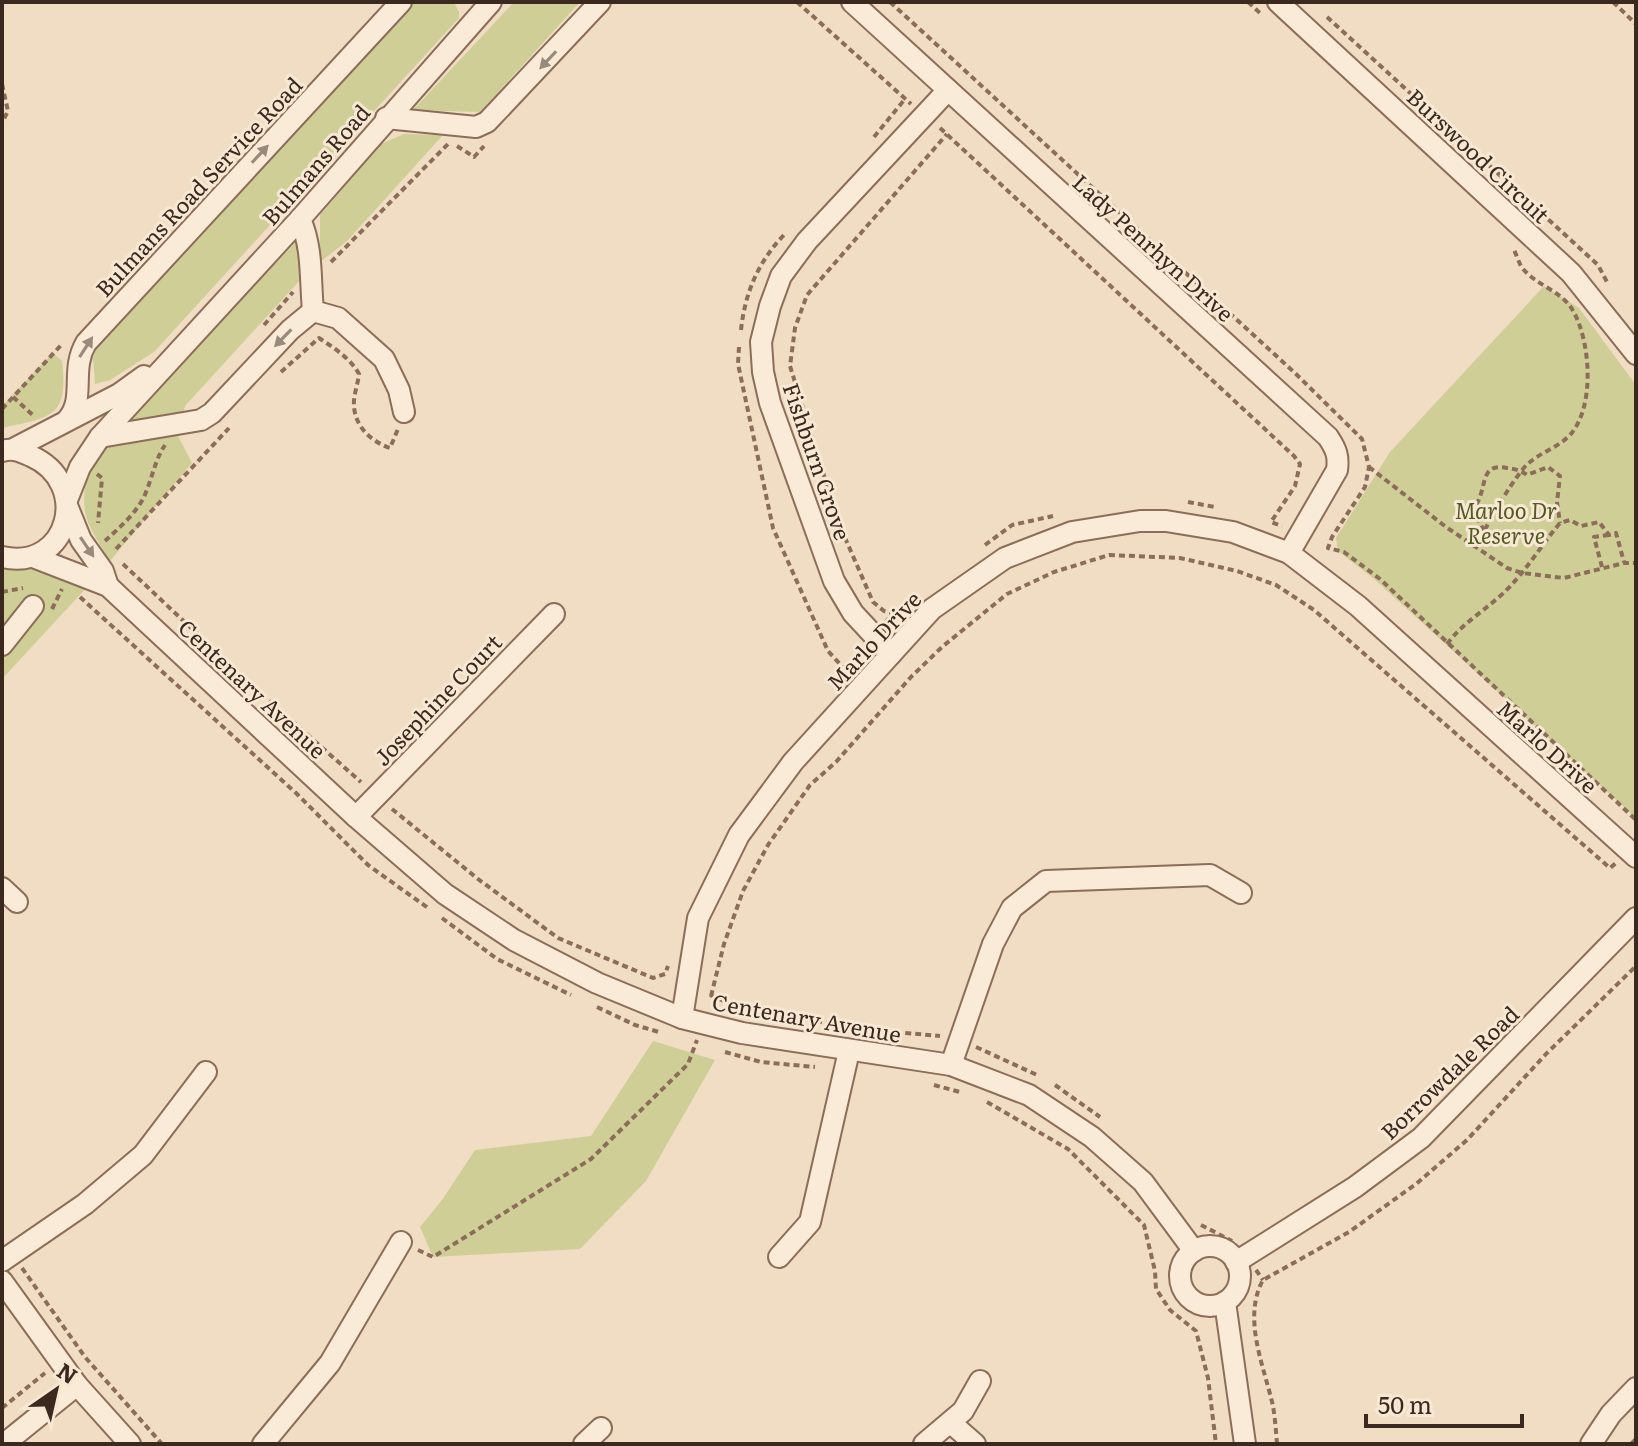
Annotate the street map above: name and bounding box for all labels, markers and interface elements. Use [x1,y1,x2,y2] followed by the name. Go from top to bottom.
[539,50,557,69] one-way arrow
[87,69,309,303] street label: Bulmans Road Service Road
[1400,80,1558,230] street label: Burswood Circuit
[253,96,377,232] street label: Bulmans Road
[251,145,269,164] one-way arrow
[1066,165,1242,329] street label: Lady Penrhyn Drive
[274,328,293,347] one-way arrow
[78,336,93,357] one-way arrow
[776,378,860,544] street label: Fishburn Grove
[1455,493,1557,551] park label: Marloo Dr Reserve
[79,536,94,558] one-way arrow
[818,583,928,697] street label: Marlo Drive
[172,611,334,765] street label: Centenary Avenue
[365,626,509,772] street label: Josephine Court
[1490,692,1606,800] street label: Marlo Drive
[710,984,904,1050] street label: Centenary Avenue
[1373,997,1525,1147] street label: Borrowdale Road
[16,1350,96,1430] north arrow
[51,1353,85,1391] text: N
[1366,1378,1522,1428] scale bar
[1378,1386,1432,1421] text: 50 m

